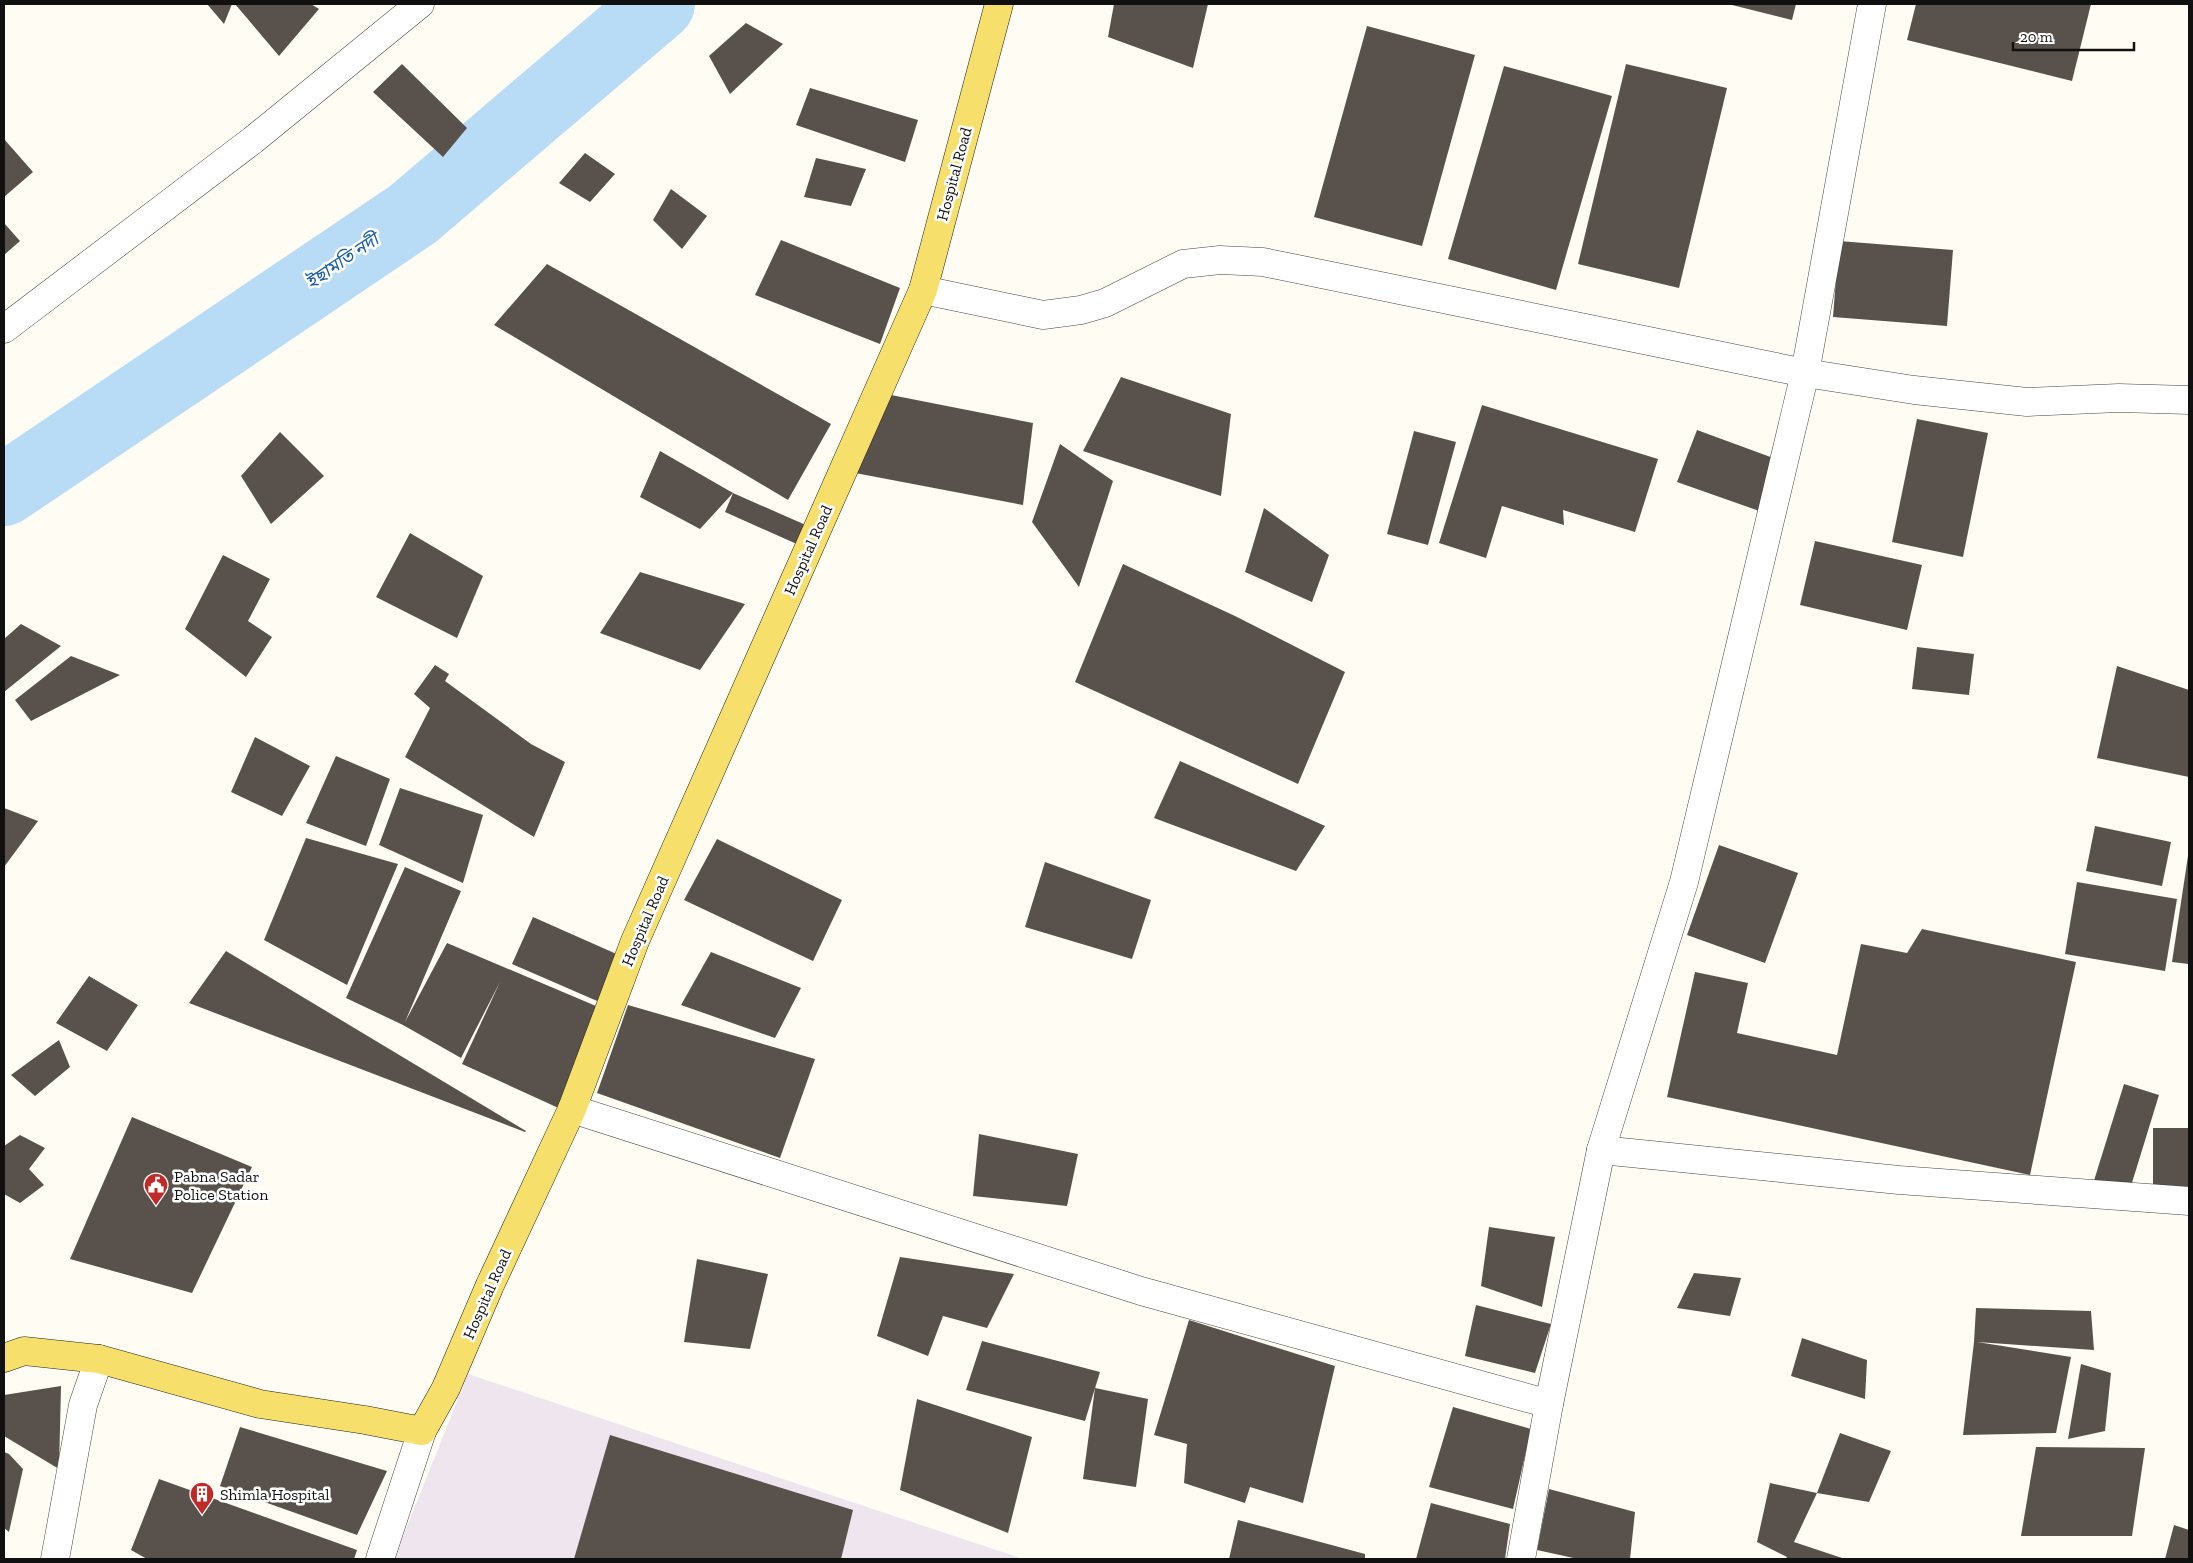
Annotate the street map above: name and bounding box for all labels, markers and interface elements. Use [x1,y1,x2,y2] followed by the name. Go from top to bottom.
[2013,20,2134,52] scale bar
[2020,28,2053,46] text: 20 m
[932,125,976,223] street label: Hospital Road
[301,227,385,293] water label: ইছামতি নদী
[780,502,836,598] street label: Hospital Road
[617,873,673,969] street label: Hospital Road
[174,1167,269,1204] place label: Pabna Sadar Police Station
[143,1172,169,1206] public building icon: Pabna Sadar Police Station
[459,1246,515,1342] street label: Hospital Road
[189,1481,215,1515] building icon: Shimla Hospital
[220,1485,330,1504] place label: Shimla Hospital

